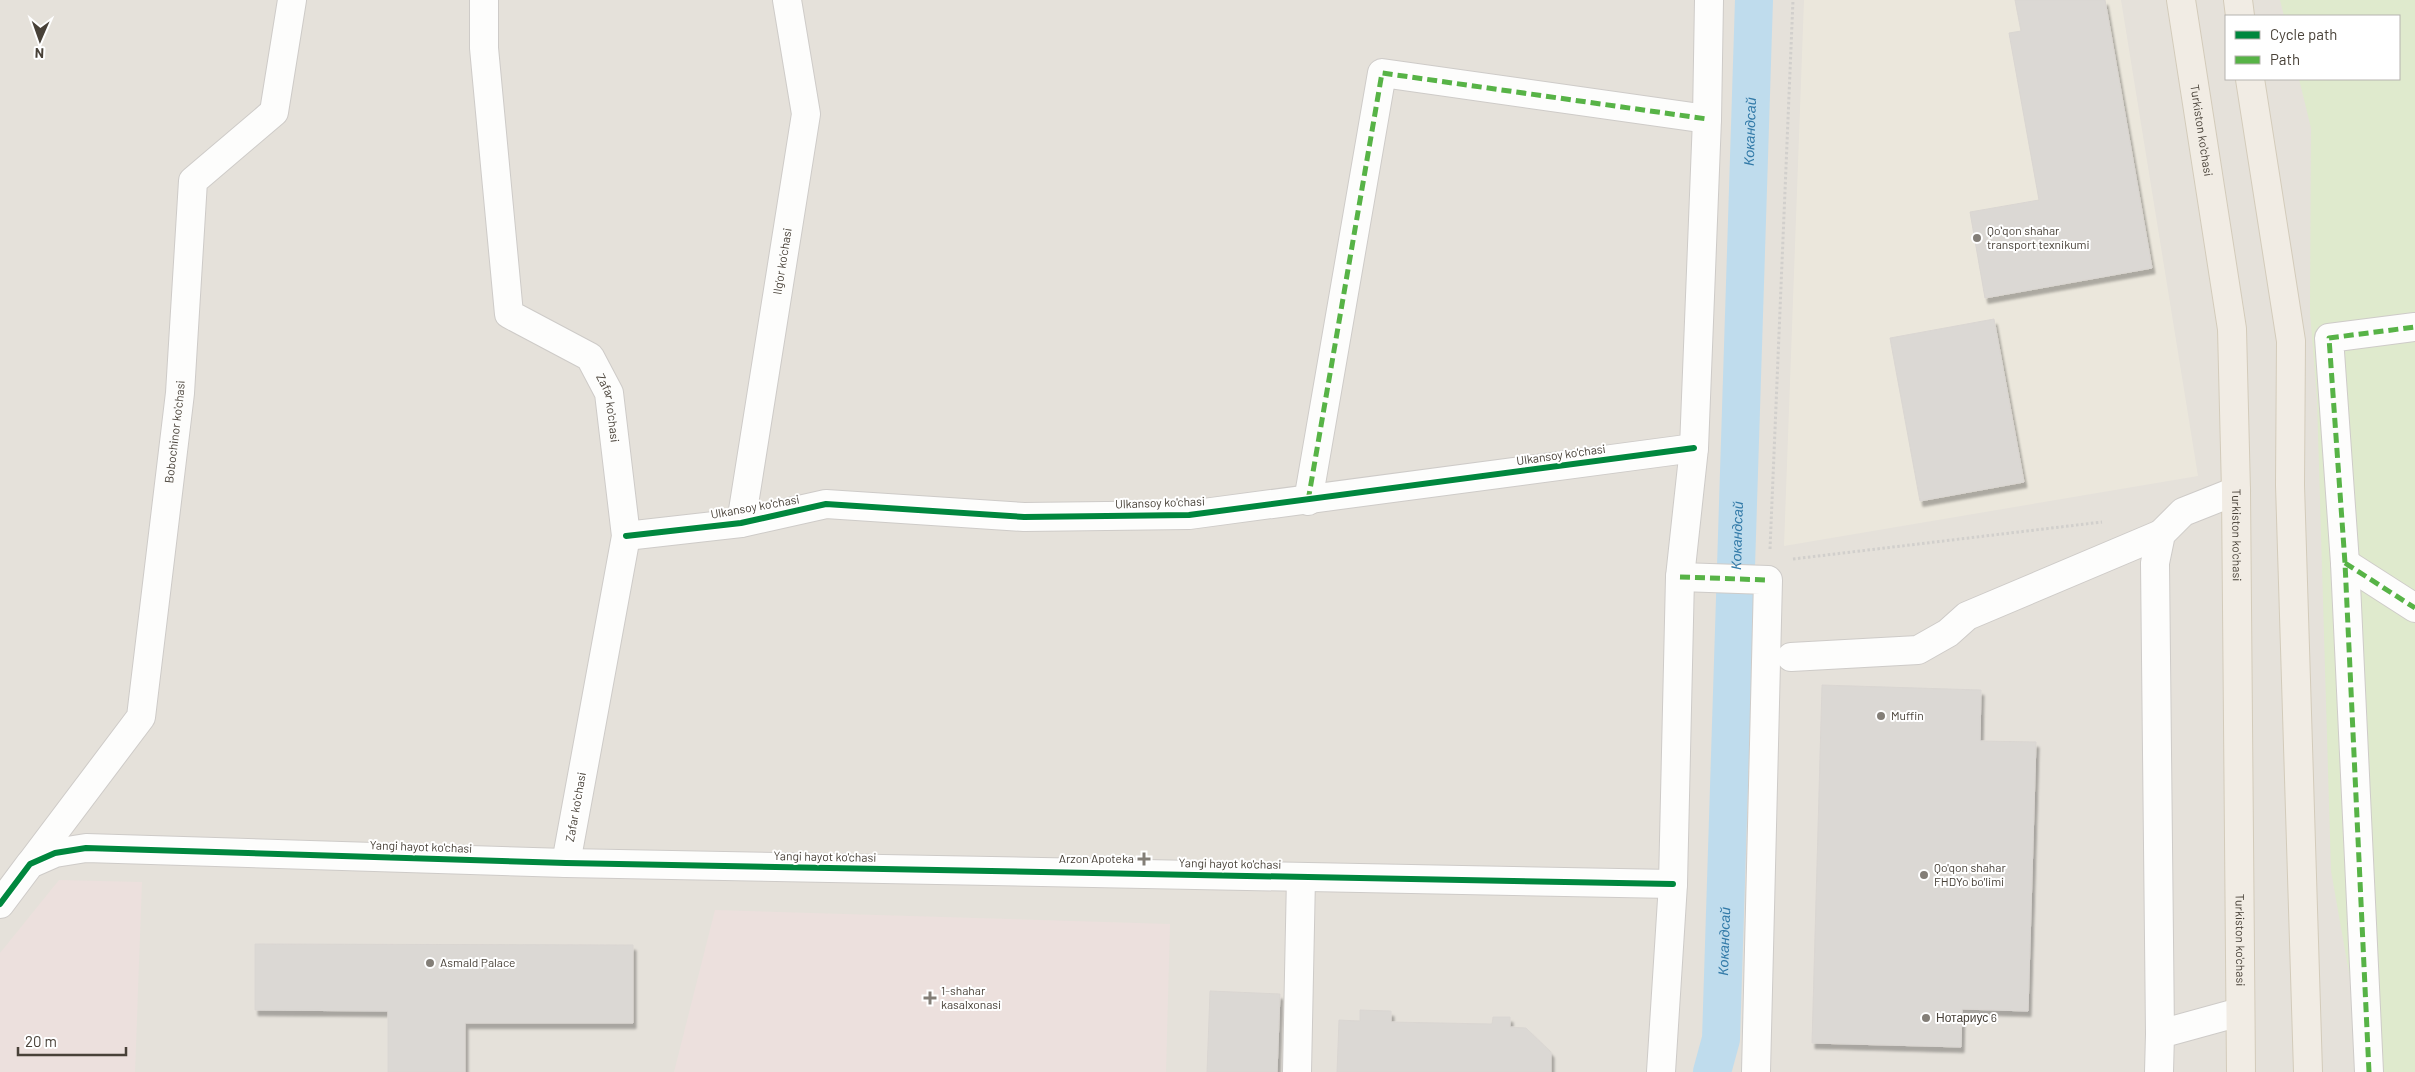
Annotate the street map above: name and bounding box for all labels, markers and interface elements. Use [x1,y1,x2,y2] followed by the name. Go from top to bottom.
[15,15,65,65] north arrow
[2225,15,2400,80] legend
[2270,25,2337,43] text: Cycle path
[35,45,44,62] text: N
[2270,50,2300,68] text: Path
[2188,84,2216,177] street label: Turkiston ko'chasi
[1740,97,1759,166] water label: Кокандсай
[1987,223,2090,251] place label: Qoʻqon shahar transport texnikumi
[769,227,794,295] street label: Ilg'or ko'chasi
[1971,232,1983,244] marker: Qoʻqon shahar transport texnikumi
[594,371,623,443] street label: Zafar ko'chasi
[161,380,187,484] street label: Bobochinor ko'chasi
[1515,441,1606,467] street label: Ulkansoy ko'chasi
[2230,489,2245,581] street label: Turkiston ko'chasi
[709,491,800,521] street label: Ulkansoy ko'chasi
[1115,493,1205,511] street label: Ulkansoy ko'chasi
[1727,501,1746,570] water label: Кокандсай
[1891,708,1924,722] place label: Muffin
[1875,710,1887,722] marker: Muffin
[562,771,588,843] street label: Zafar ko'chasi
[369,837,473,855] street label: Yangi hayot ko'chasi
[774,848,876,864] street label: Yangi hayot ko'chasi
[1059,851,1134,865] place label: Arzon Apoteka
[1138,853,1150,865] marker: Arzon Apoteka
[1179,855,1281,871] street label: Yangi hayot ko'chasi
[1934,860,2006,888] place label: Qo'qon shahar FHDYo bo'limi
[1918,869,1930,881] marker: Qo'qon shahar FHDYo bo'limi
[2233,894,2248,986] street label: Turkiston ko'chasi
[1714,907,1733,976] water label: Кокандсай
[440,955,516,969] place label: Asmald Palace
[424,957,436,969] marker: Asmald Palace
[941,983,1001,1011] place label: 1-shahar kasalxonasi
[923,991,937,1005] marker: 1-shahar kasalxonasi
[1936,1010,1997,1025] place label: Нотариус 6
[1920,1012,1932,1024] marker: Нотариус 6
[18,1024,125,1056] scale bar
[25,1032,57,1050] text: 20 m

